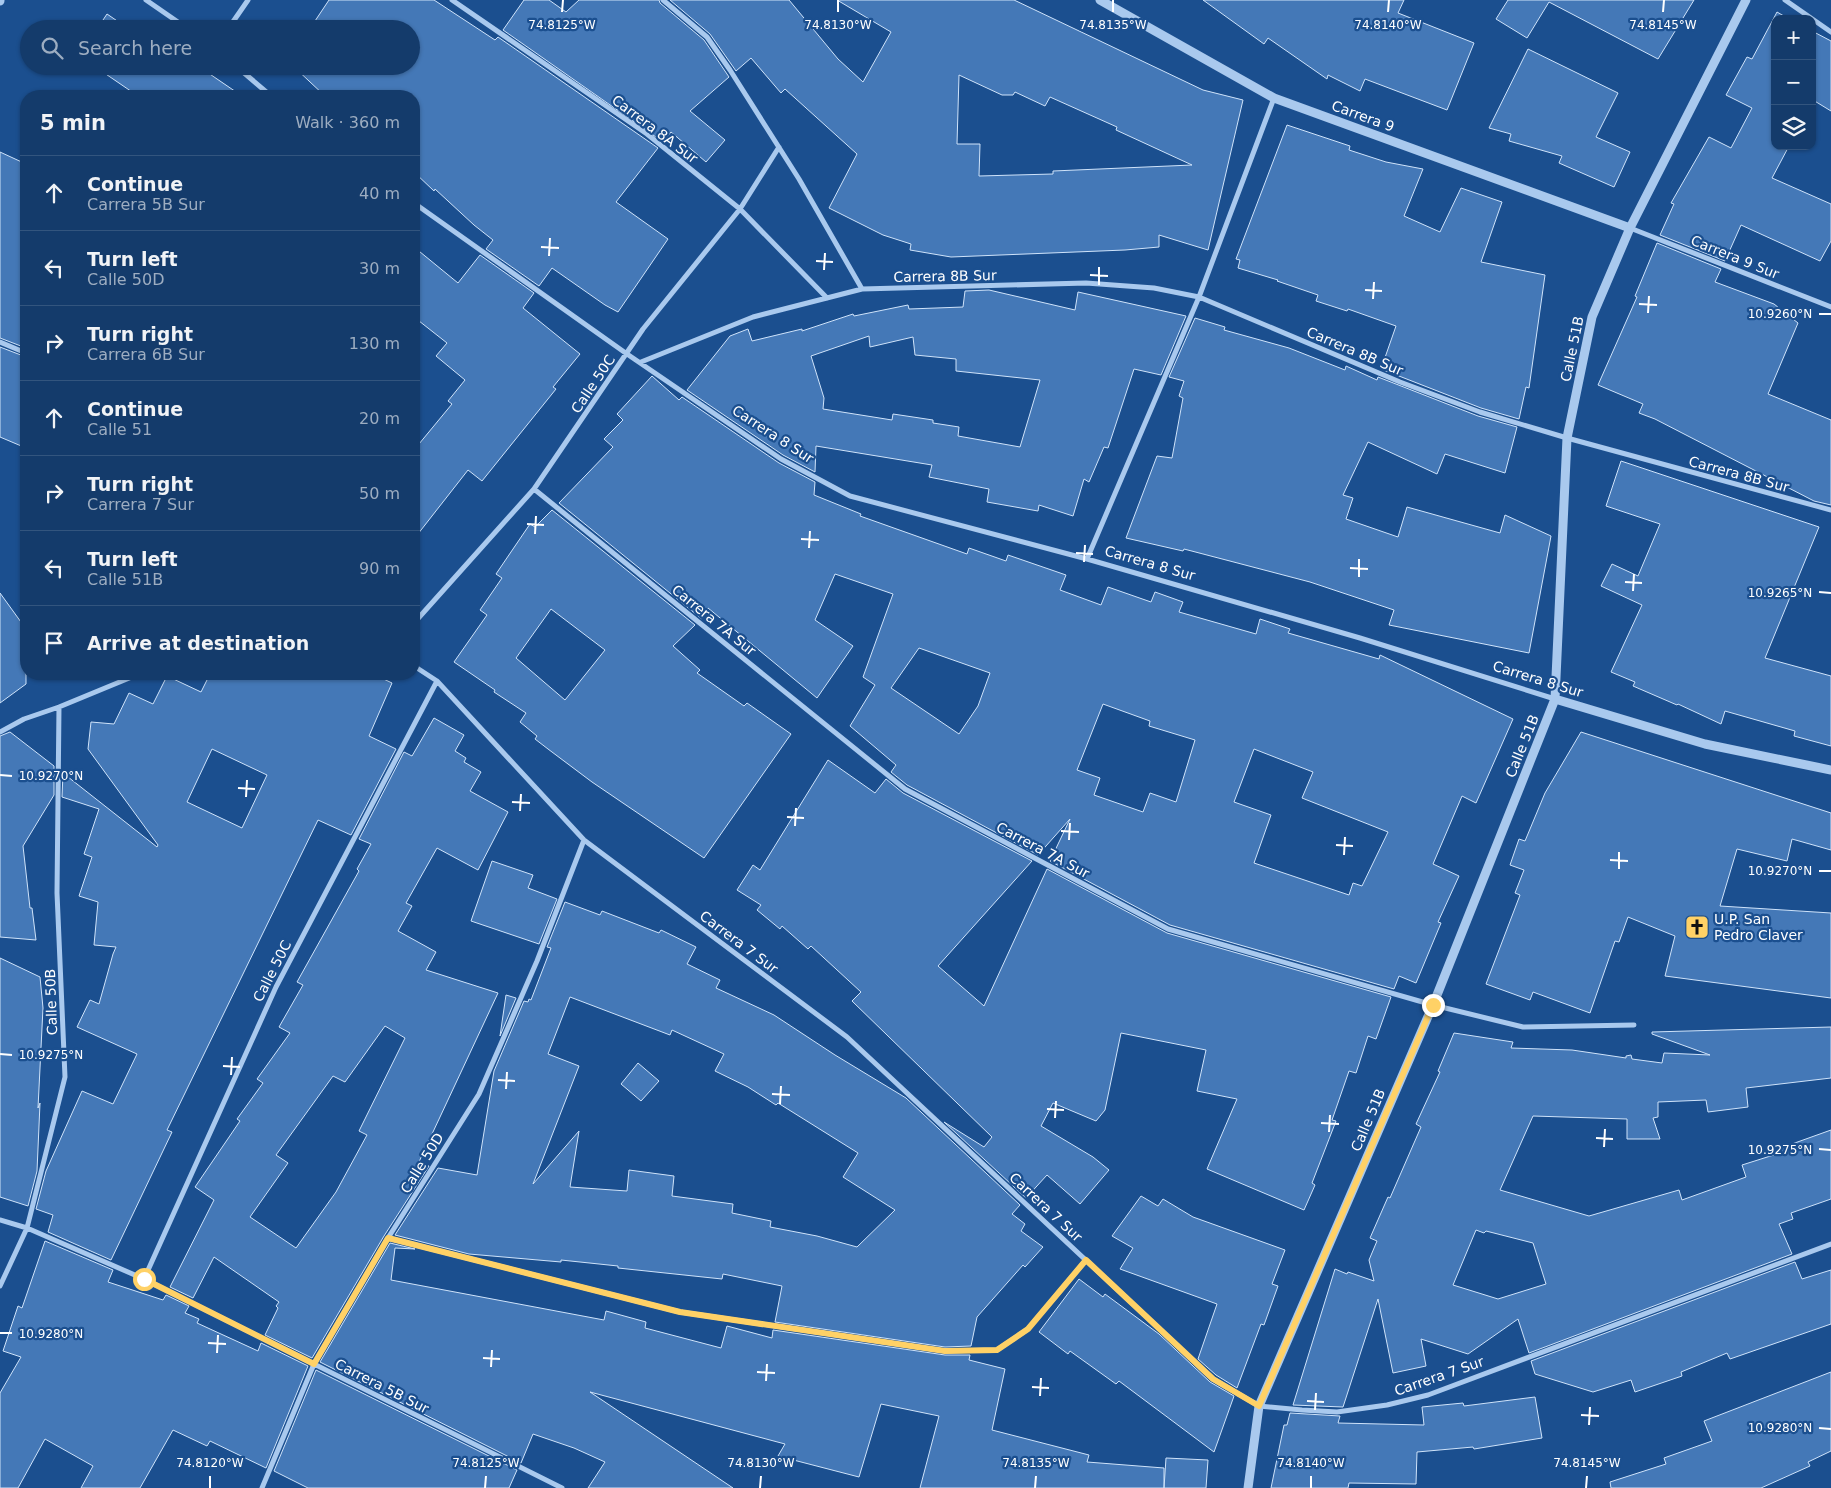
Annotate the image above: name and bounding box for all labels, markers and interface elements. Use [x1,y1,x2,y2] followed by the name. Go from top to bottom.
[1771,15,1816,150] map controls
[1771,15,1816,60] button: +
[528,18,596,32] text: 74.8125°W
[804,18,872,32] text: 74.8130°W
[1079,18,1147,32] text: 74.8135°W
[1354,18,1422,32] text: 74.8140°W
[1629,18,1697,32] text: 74.8145°W
[20,20,420,75] search box
[38,34,66,62] icon: search
[78,37,192,59] text: Search here
[1771,60,1816,105] button: −
[609,92,701,167] street label: Carrera 8A Sur
[1329,97,1397,135] street label: Carrera 9
[1771,105,1816,150] button: layers
[40,111,106,135] text: 5 min
[295,113,400,132] text: Walk · 360 m
[87,173,183,195] text: Continue
[40,179,68,207] icon: ahead
[359,184,400,203] text: 40 m
[87,195,205,214] text: Carrera 5B Sur
[1689,232,1782,282] street label: Carrera 9 Sur
[87,248,178,270] text: Turn left
[40,254,68,282] icon: left
[359,259,400,278] text: 30 m
[893,267,997,285] street label: Carrera 8B Sur
[87,270,164,289] text: Calle 50D
[1748,307,1812,321] text: 10.9260°N
[1557,315,1587,383] street label: Calle 51B
[87,323,193,345] text: Turn right
[1304,323,1406,379] street label: Carrera 8B Sur
[40,329,68,357] icon: right
[349,334,400,353] text: 130 m
[87,345,205,364] text: Carrera 6B Sur
[568,352,618,416] street label: Calle 50C
[87,398,183,420] text: Continue
[729,402,817,466] street label: Carrera 8 Sur
[40,404,68,432] icon: ahead
[359,409,400,428] text: 20 m
[87,420,152,439] text: Calle 51
[1687,453,1791,495] street label: Carrera 8B Sur
[87,473,193,495] text: Turn right
[40,479,68,507] icon: right
[359,484,400,503] text: 50 m
[87,495,194,514] text: Carrera 7 Sur
[1103,542,1197,584] street label: Carrera 8 Sur
[87,548,178,570] text: Turn left
[40,554,68,582] icon: left
[359,559,400,578] text: 90 m
[87,570,163,589] text: Calle 51B
[669,581,759,659] street label: Carrera 7A Sur
[1748,586,1812,600] text: 10.9265°N
[40,629,68,657] icon: arrive
[87,632,309,654] text: Arrive at destination
[1491,658,1585,700] street label: Carrera 8 Sur
[1502,712,1542,780] street label: Calle 51B
[19,769,83,783] text: 10.9270°N
[994,819,1093,881] street label: Carrera 7A Sur
[1748,864,1812,878] text: 10.9270°N
[697,907,781,977] street label: Carrera 7 Sur
[1714,911,1803,943] place label: U.P. San Pedro Claver
[1684,914,1710,940] church icon: U.P. San Pedro Claver
[250,937,294,1004] street label: Calle 50C
[42,968,60,1036] street label: Calle 50B
[1422,994,1445,1017] route end
[19,1048,83,1062] text: 10.9275°N
[1348,1086,1388,1154] street label: Calle 51B
[397,1130,447,1196] street label: Calle 50D
[1748,1143,1812,1157] text: 10.9275°N
[1006,1169,1086,1245] street label: Carrera 7 Sur
[133,1268,156,1291] route start
[19,1327,83,1341] text: 10.9280°N
[1392,1353,1486,1399] street label: Carrera 7 Sur
[332,1355,432,1417] street label: Carrera 5B Sur
[1748,1421,1812,1435] text: 10.9280°N
[176,1456,244,1470] text: 74.8120°W
[452,1456,520,1470] text: 74.8125°W
[727,1456,795,1470] text: 74.8130°W
[1002,1456,1070,1470] text: 74.8135°W
[1277,1456,1345,1470] text: 74.8140°W
[1553,1456,1621,1470] text: 74.8145°W

